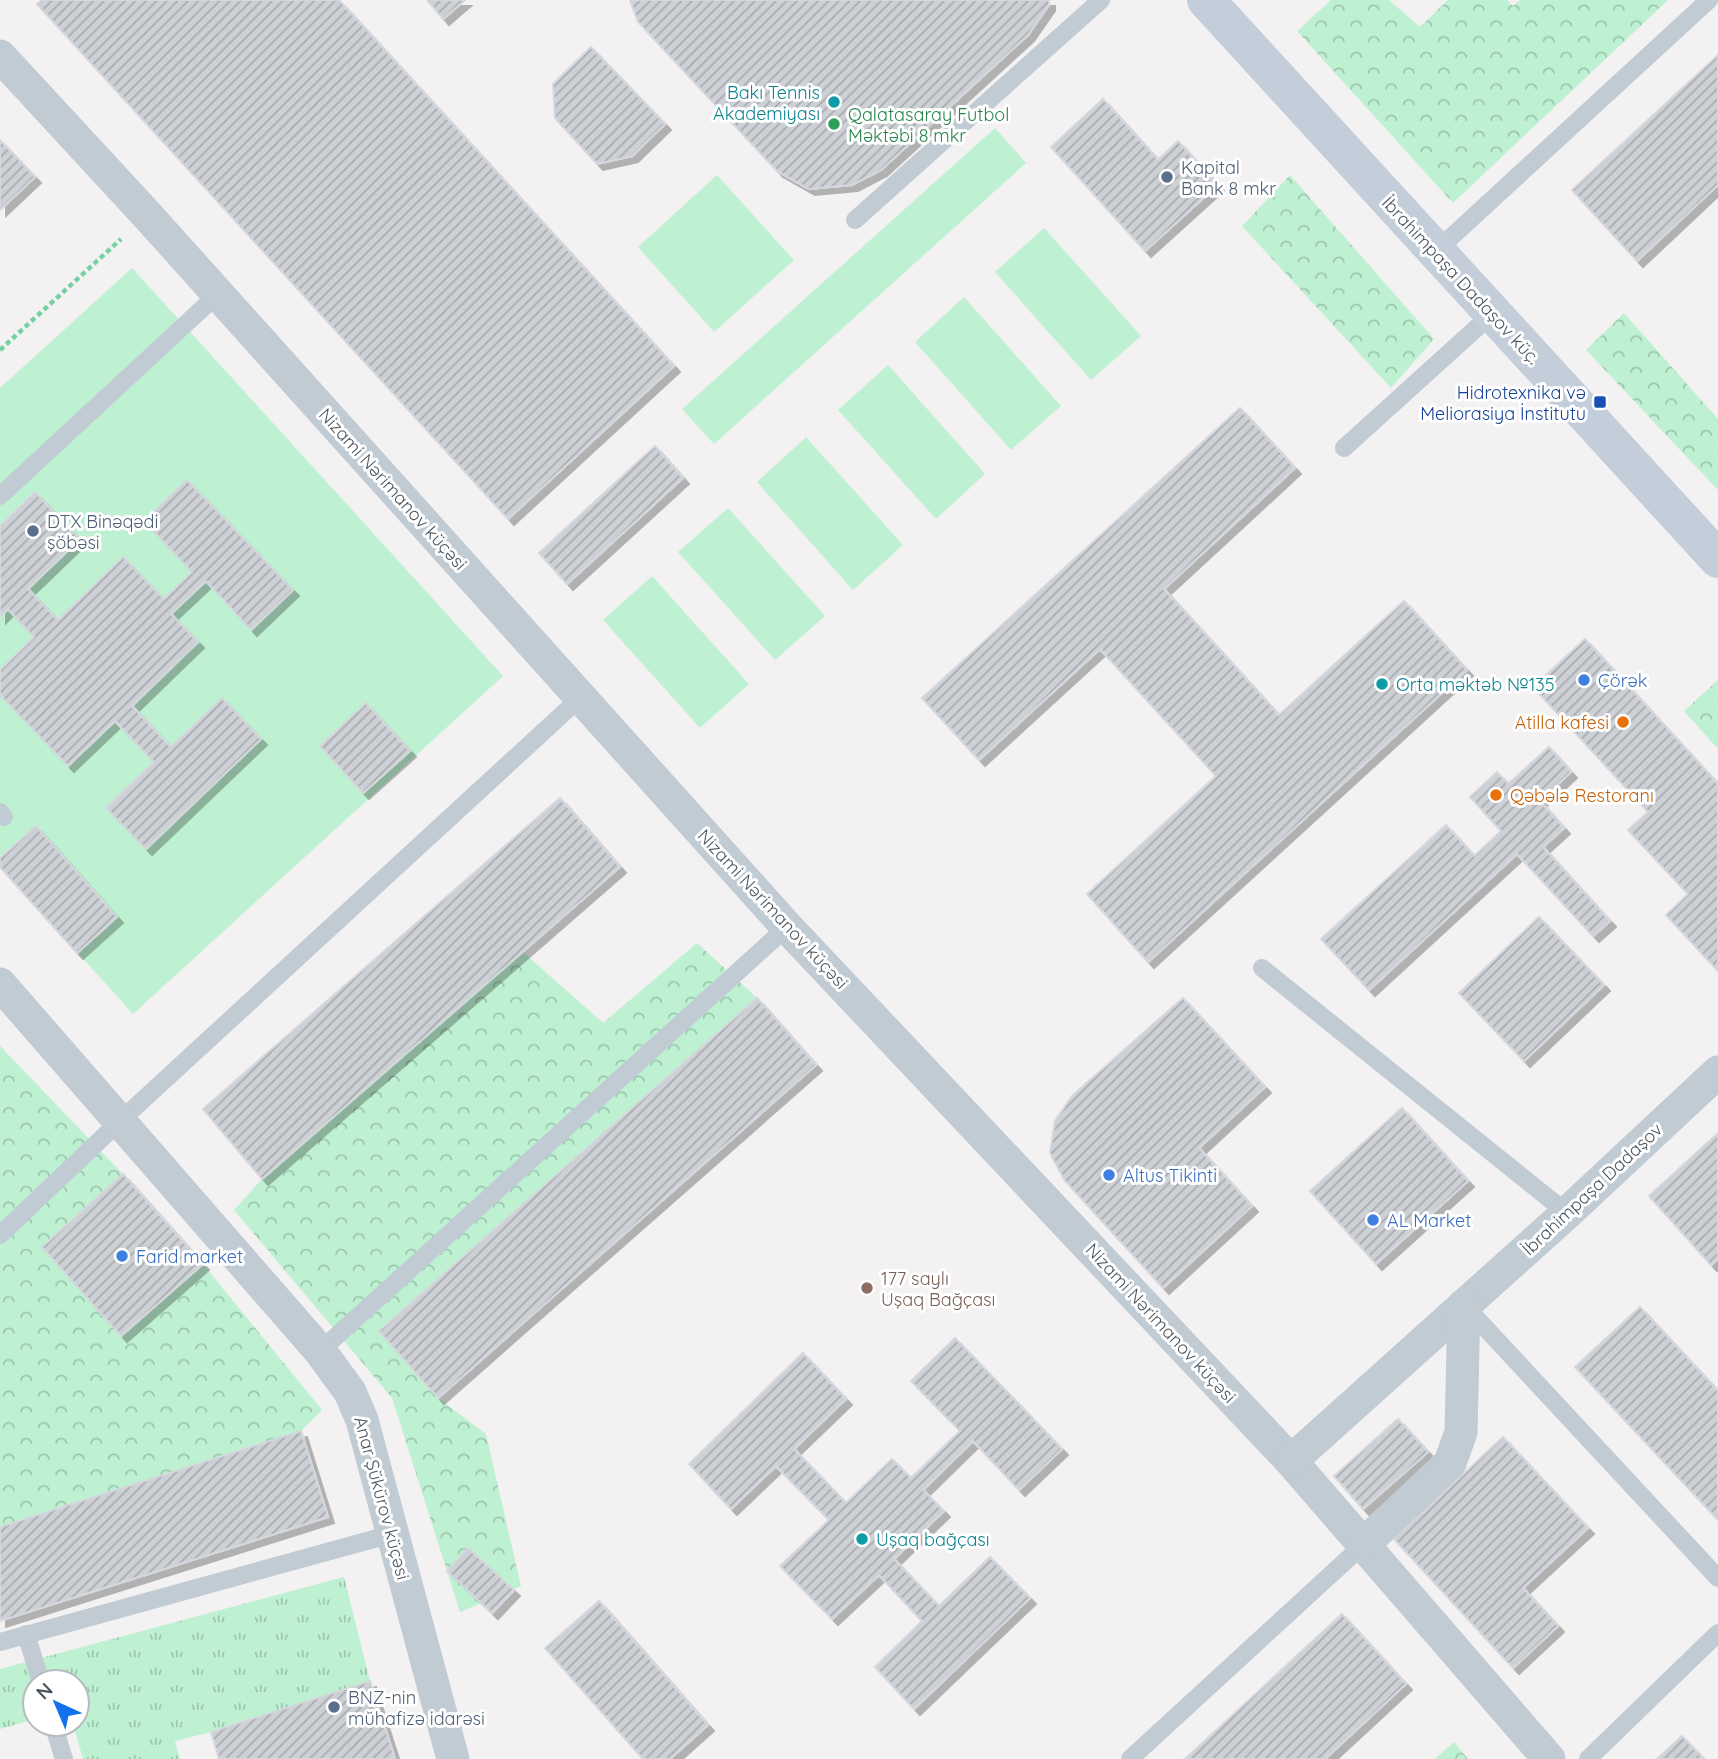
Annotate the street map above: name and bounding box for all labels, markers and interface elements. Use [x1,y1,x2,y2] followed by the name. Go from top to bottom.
[713,81,820,125] place label: Bakı Tennis Akademiyası
[826,94,842,110] marker: Bakı Tennis Akademiyası
[848,103,1009,147] place label: Qalatasaray Futbol Məktəbi 8 mkr
[826,116,842,132] marker: Qalatasaray Futbol Məktəbi 8 mkr
[1181,156,1276,200] place label: Kapital Bank 8 mkr
[1159,169,1175,185] marker: Kapital Bank 8 mkr
[1377,191,1545,369] street label: İbrahimpaşa Dadaşov küç.
[1420,381,1586,425] place label: Hidrotexnika və Meliorasiya İnstitutu
[1592,394,1608,410] marker: Hidrotexnika və Meliorasiya İnstitutu
[314,403,472,575] street label: Nizami Nərimanov küçəsi
[47,510,158,554] place label: DTX Binəqədi şöbəsi
[25,523,41,539] marker: DTX Binəqədi şöbəsi
[1598,669,1647,692] place label: Çörək
[1576,672,1592,688] marker: Çörək
[1396,673,1555,696] place label: Orta məktəb №135
[1374,676,1390,692] marker: Orta məktəb №135
[1515,711,1609,734] place label: Atilla kafesi
[1615,714,1631,730] marker: Atilla kafesi
[1510,784,1654,807] place label: Qəbələ Restoranı
[1488,787,1504,803] marker: Qəbələ Restoranı
[693,824,853,994] street label: Nizami Nərimanov küçəsi
[1517,1118,1667,1260] street label: İbrahimpaşa Dadaşov
[1123,1164,1217,1187] place label: Altus Tikinti
[1101,1167,1117,1183] marker: Altus Tikinti
[1387,1209,1471,1232] place label: AL Market
[1365,1212,1381,1228] marker: AL Market
[1081,1238,1241,1408] street label: Nizami Nərimanov küçəsi
[136,1245,243,1268] place label: Farid market
[114,1248,130,1264] marker: Farid market
[881,1267,995,1311] place label: 177 saylı Uşaq Bağçası
[859,1280,875,1296] marker: 177 saylı Uşaq Bağçası
[349,1414,415,1582] street label: Anar Şükürov küçəsi
[876,1528,990,1551] place label: Uşaq bağçası
[854,1531,870,1547] marker: Uşaq bağçası
[21,1668,91,1738] north arrow
[31,1677,58,1704] text: N
[348,1686,485,1730] place label: BNZ-nin mühafizə idarəsi
[326,1699,342,1715] marker: BNZ-nin mühafizə idarəsi

